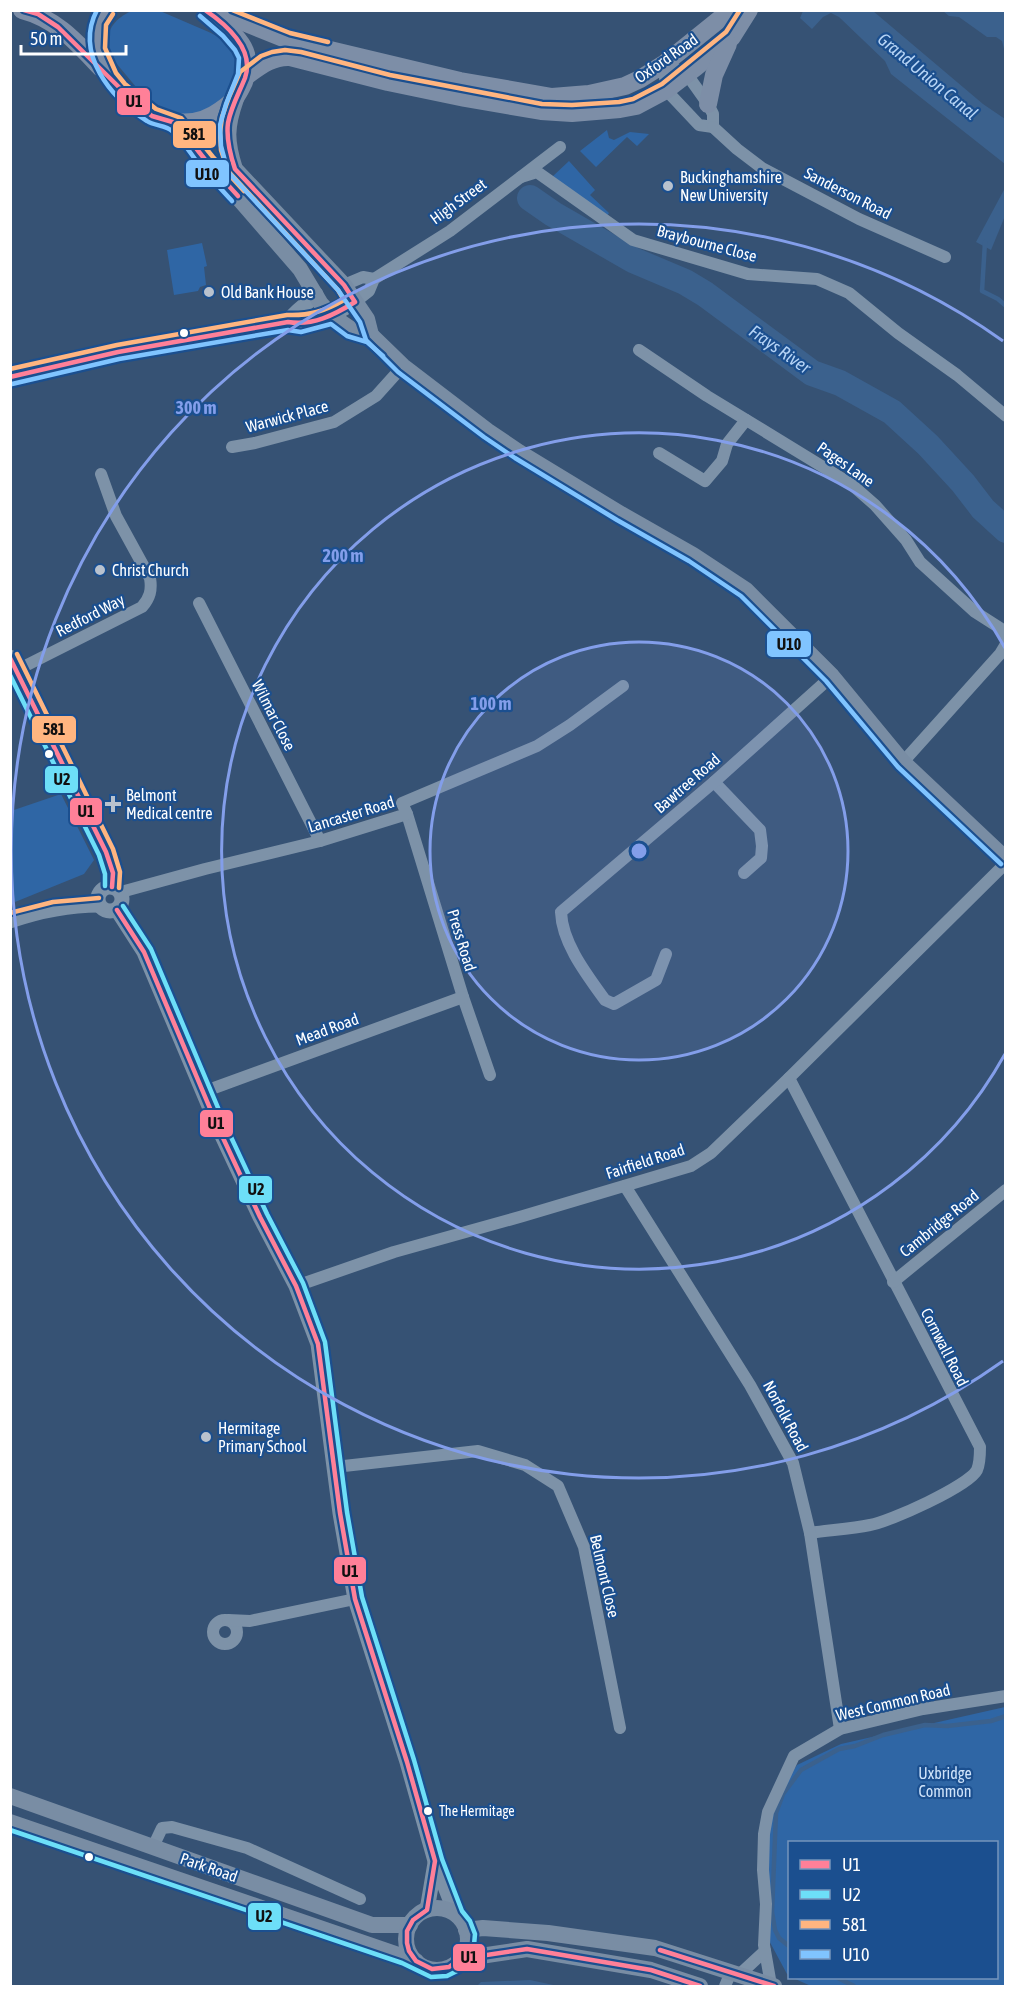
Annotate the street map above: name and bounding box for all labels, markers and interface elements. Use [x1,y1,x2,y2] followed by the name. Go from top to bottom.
[21,18,126,56] scale bar
[30,28,62,49] text: 50 m
[874,28,982,124] water label: Grand Union Canal
[631,30,701,86] street label: Oxford Road
[116,87,151,116] line badge: U1
[126,92,143,110] text: U1
[172,120,217,149] line badge: 581
[183,125,206,143] text: 581
[185,159,230,188] line badge: U10
[802,163,894,223] street label: Sanderson Road
[195,165,220,183] text: U10
[680,168,782,205] place label: Buckinghamshire New University
[426,174,490,228] street label: High Street
[661,179,675,193] marker: Buckinghamshire New University
[655,221,759,266] street label: Braybourne Close
[221,283,314,301] place label: Old Bank House
[202,285,216,299] marker: Old Bank House
[745,320,815,378] water label: Frays River
[178,327,190,339] unlabelled marker
[244,396,330,436] street label: Warwick Place
[176,397,216,418] text: 300 m
[814,438,878,491] street label: Pages Lane
[323,545,363,566] text: 200 m
[112,561,189,579] place label: Christ Church
[93,563,107,577] marker: Christ Church
[53,590,128,641] street label: Redford Way
[766,630,812,658] line badge: U10
[777,635,802,653] text: U10
[248,677,300,753] street label: Wilmar Close
[471,693,511,714] text: 100 m
[31,715,77,744] line badge: 581
[43,720,66,738] text: 581
[43,748,55,760] unlabelled marker
[650,750,724,816] street label: Bawtree Road
[44,765,79,794] line badge: U2
[54,770,70,788] text: U2
[126,786,213,822] place label: Belmont Medical centre
[306,792,396,836] street label: Lancaster Road
[104,795,122,813] marker: Belmont Medical centre
[69,797,103,826] line badge: U1
[78,802,95,820] text: U1
[629,841,649,861] centre of rings
[444,907,480,973] street label: Press Road
[293,1009,361,1049] street label: Mead Road
[199,1109,234,1138] line badge: U1
[208,1114,225,1132] text: U1
[603,1140,687,1182] street label: Fairfield Road
[238,1175,273,1204] line badge: U2
[248,1180,264,1198] text: U2
[896,1186,983,1261] street label: Cambridge Road
[918,1305,972,1389] street label: Cornwall Road
[760,1378,812,1454] street label: Norfolk Road
[218,1419,307,1456] place label: Hermitage Primary School
[199,1430,213,1444] marker: Hermitage Primary School
[587,1533,623,1619] street label: Belmont Close
[333,1556,367,1585] line badge: U1
[342,1562,359,1580] text: U1
[834,1680,952,1724] street label: West Common Road
[918,1764,972,1800] park label: Uxbridge Common
[439,1803,515,1819] place label: The Hermitage
[422,1805,434,1817] marker: The Hermitage
[788,1841,998,1979] legend
[178,1849,240,1885] street label: Park Road
[83,1851,95,1863] unlabelled marker
[842,1854,861,1875] text: U1
[842,1884,861,1905] text: U2
[247,1902,282,1931] line badge: U2
[256,1907,272,1925] text: U2
[842,1914,867,1935] text: 581
[452,1943,486,1972] line badge: U1
[842,1944,870,1965] text: U10
[461,1948,478,1966] text: U1

